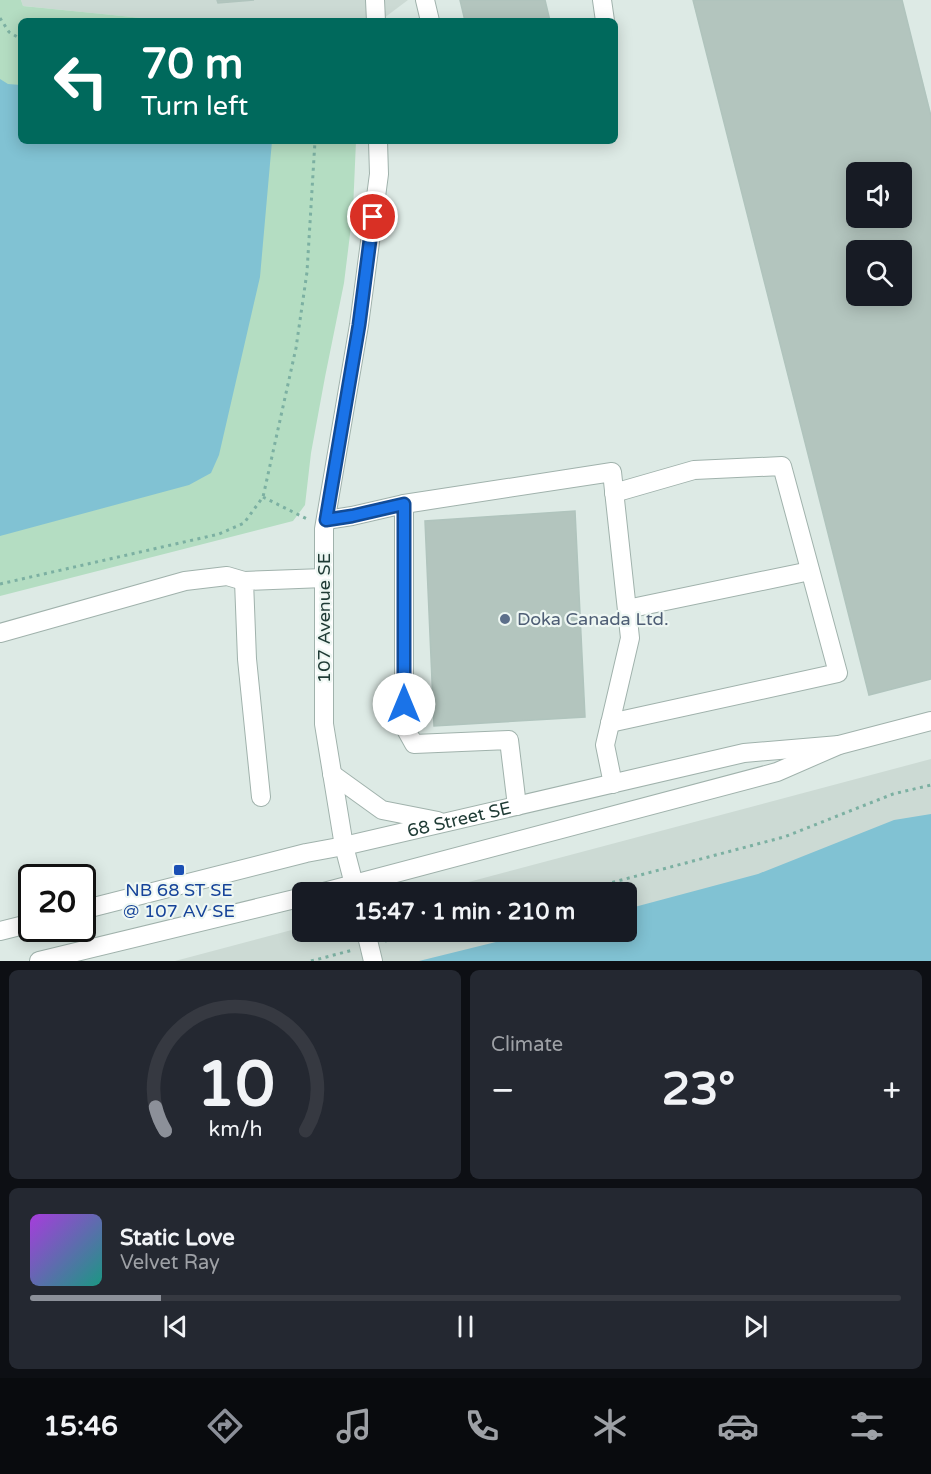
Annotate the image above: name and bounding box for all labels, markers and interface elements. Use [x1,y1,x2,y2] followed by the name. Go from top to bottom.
[141,39,243,90] text: 70 m
[42,42,120,120] icon: left
[141,90,248,123] text: Turn left
[846,162,912,306] map controls
[846,162,912,228] button: sound
[347,191,398,242] pin
[356,200,389,233] icon: arrive
[846,240,912,306] button: search
[313,553,335,683] street label: 107 Avenue SE
[517,608,669,630] place label: Doka Canada Ltd.
[498,612,512,626] marker: Doka Canada Ltd.
[372,672,436,736] position arrow
[405,797,513,842] street label: 68 Street SE
[172,863,186,877] marker: NB 68 ST SE @ 107 AV SE
[18,864,96,942] speed limit sign: 20
[123,879,235,922] place label: NB 68 ST SE @ 107 AV SE
[354,899,575,925] text: 15:47 · 1 min · 210 m
[491,1033,563,1057] text: Climate
[196,1048,274,1123] text: 10
[662,1063,735,1117] text: 23°
[491,1071,515,1110] text: −
[882,1071,901,1110] text: +
[208,1117,262,1143] text: km/h
[120,1225,235,1251] text: Static Love
[120,1251,220,1275] text: Velvet Ray
[159,1310,192,1343] icon: previous
[449,1310,482,1343] icon: pause
[739,1310,772,1343] icon: next
[204,1405,246,1447] icon: directions
[333,1405,375,1447] icon: music
[461,1405,503,1447] icon: phone
[589,1405,631,1447] icon: climate
[717,1405,759,1447] icon: car
[846,1405,888,1447] icon: filters
[43,1410,118,1443] text: 15:46

